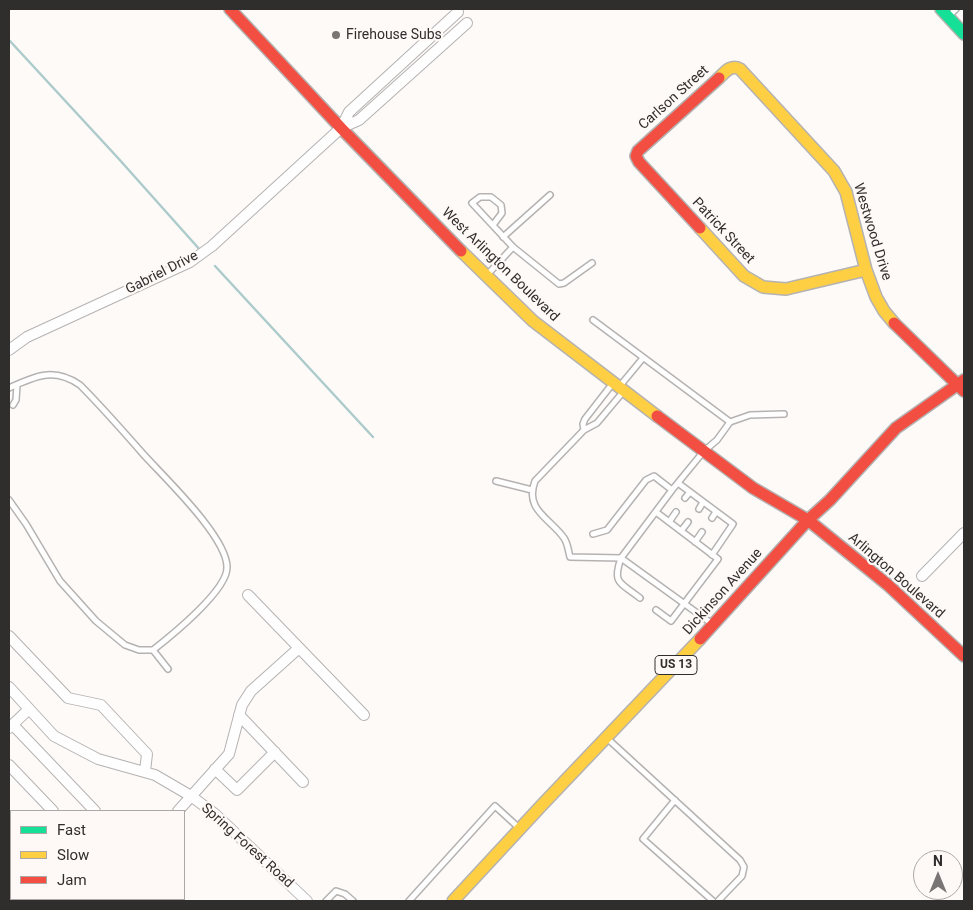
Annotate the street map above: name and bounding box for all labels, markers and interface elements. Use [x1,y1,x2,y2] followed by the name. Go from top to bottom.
[346,27,442,43] place label: Firehouse Subs
[330,29,342,41] marker: Firehouse Subs
[636,62,712,134] street label: Carlson Street
[849,181,895,283] street label: Westwood Drive
[688,195,758,267] street label: Patrick Street
[438,205,562,325] street label: West Arlington Boulevard
[123,248,201,298] street label: Gabriel Drive
[844,530,948,622] street label: Arlington Boulevard
[680,545,766,639] street label: Dickinson Avenue
[655,656,697,674] road number: US 13
[197,800,297,892] street label: Spring Forest Road
[10,810,185,900] legend
[57,821,86,839] text: Fast
[57,846,89,864] text: Slow
[913,850,963,900] north arrow
[933,853,943,869] text: N
[57,871,87,889] text: Jam

